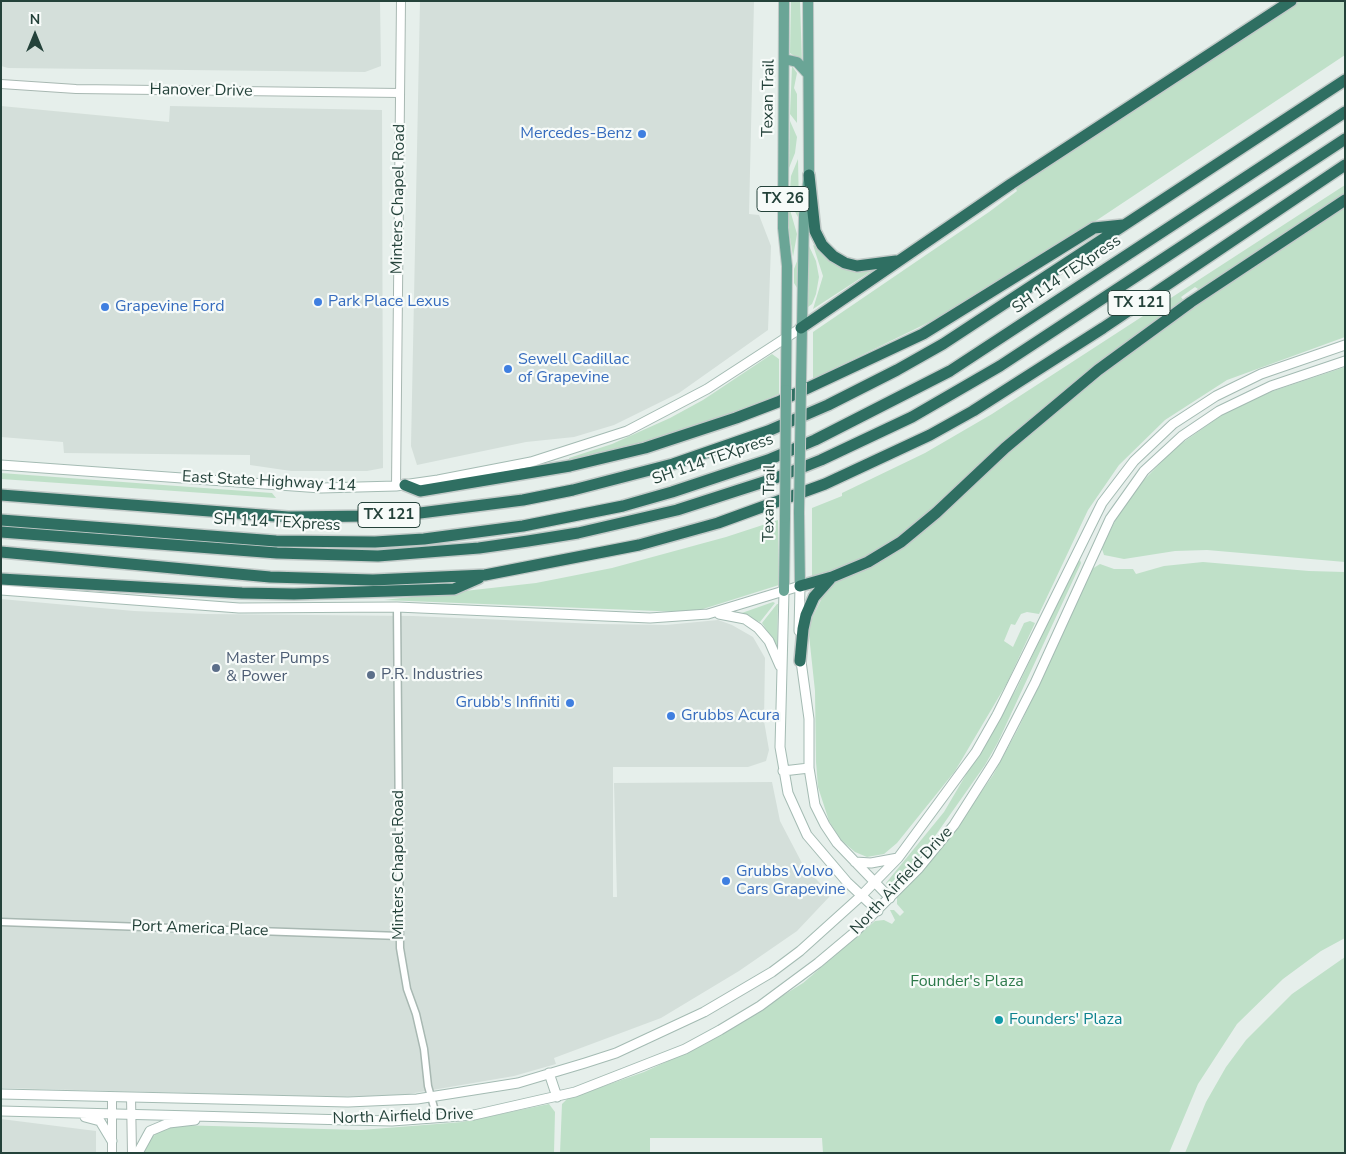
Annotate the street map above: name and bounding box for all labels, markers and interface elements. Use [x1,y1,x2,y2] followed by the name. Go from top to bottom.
[10,10,60,60] north arrow
[30,10,40,29] text: N
[759,59,779,137] street label: Texan Trail
[149,81,253,101] street label: Hanover Drive
[388,124,410,274] street label: Minters Chapel Road
[520,124,632,144] place label: Mercedes-Benz
[636,128,648,140] marker: Mercedes-Benz
[757,186,809,212] road number: TX 26
[1009,231,1125,319] street label: SH 114 TEXpress
[1108,290,1170,316] road number: TX 121
[328,292,449,312] place label: Park Place Lexus
[312,296,324,308] marker: Park Place Lexus
[115,297,224,317] place label: Grapevine Ford
[99,301,111,313] marker: Grapevine Ford
[518,350,629,388] place label: Sewell Cadillac of Grapevine
[502,363,514,375] marker: Sewell Cadillac of Grapevine
[650,430,776,490] street label: SH 114 TEXpress
[760,464,780,542] street label: Texan Trail
[182,468,356,496] street label: East State Highway 114
[358,502,420,528] road number: TX 121
[213,510,341,536] street label: SH 114 TEXpress
[226,649,329,687] place label: Master Pumps & Power
[210,662,222,674] marker: Master Pumps & Power
[381,665,483,685] place label: P.R. Industries
[365,669,377,681] marker: P.R. Industries
[455,693,560,713] place label: Grubb's Infiniti
[564,697,576,709] marker: Grubb's Infiniti
[681,706,780,726] place label: Grubbs Acura
[665,710,677,722] marker: Grubbs Acura
[389,790,409,940] street label: Minters Chapel Road
[847,823,957,939] street label: North Airfield Drive
[736,862,845,900] place label: Grubbs Volvo Cars Grapevine
[720,875,732,887] marker: Grubbs Volvo Cars Grapevine
[131,917,269,941] street label: Port America Place
[910,972,1024,992] park label: Founder's Plaza
[1009,1010,1122,1030] place label: Founders' Plaza
[993,1014,1005,1026] marker: Founders' Plaza
[332,1105,474,1129] street label: North Airfield Drive

